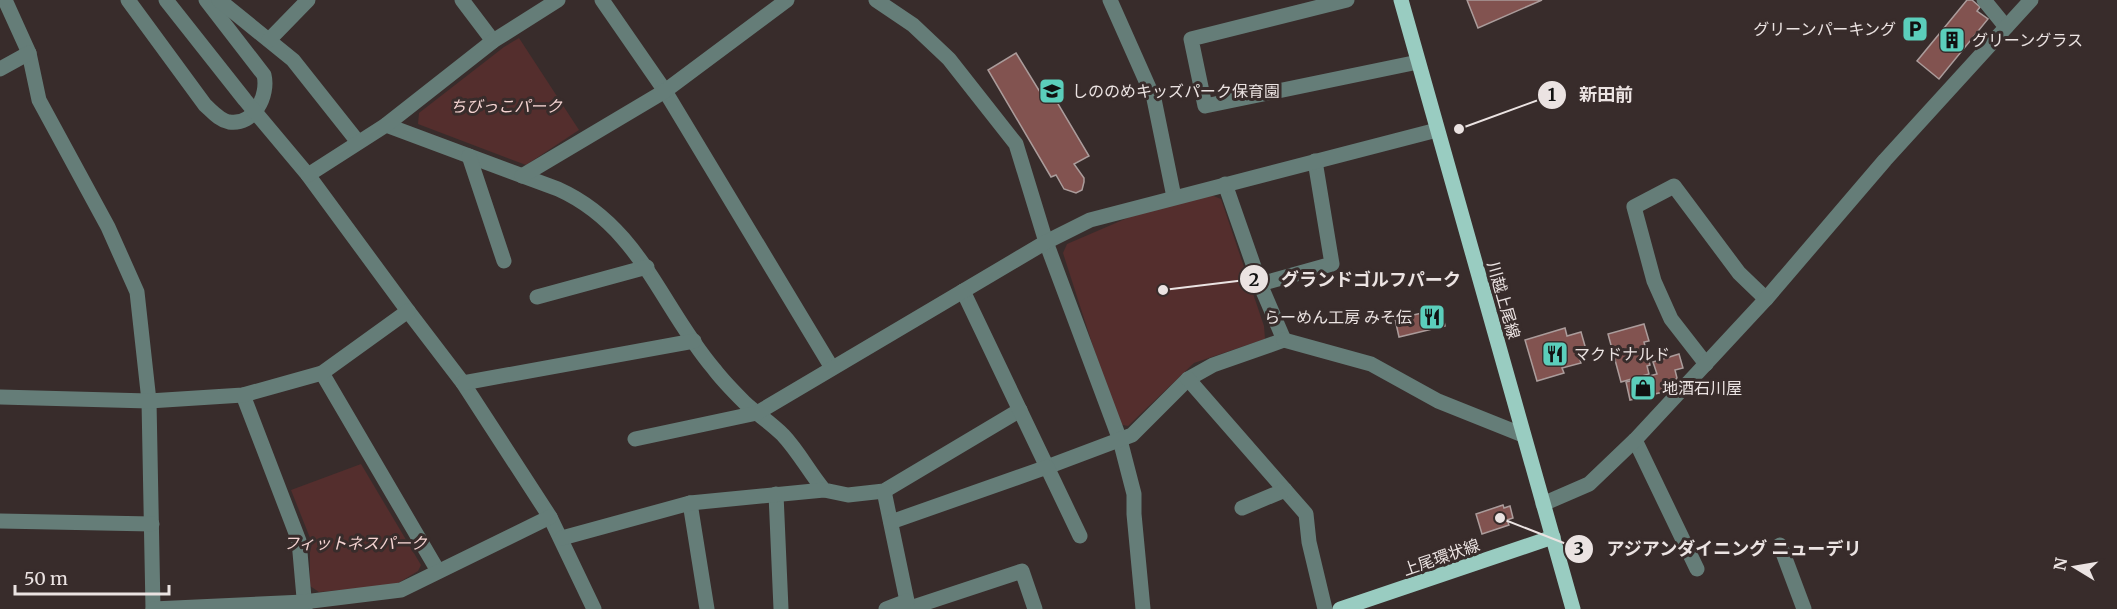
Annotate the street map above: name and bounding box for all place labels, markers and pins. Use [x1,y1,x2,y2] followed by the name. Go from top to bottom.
[1900,14,1930,44] parking icon: グリーンパーキング
[1753,19,1896,39] place label: グリーンパーキング
[1937,25,1967,55] building icon: グリーングラス
[1972,30,2083,50] place label: グリーングラス
[1037,76,1067,106] school or university icon: しののめキッズパーク保育園
[1537,77,1645,113] callout: 新田前
[1072,81,1280,101] place label: しののめキッズパーク保育園
[1239,261,1473,297] callout: グランドゴルフパーク
[1417,302,1447,332] restaurant icon: らーめん工房 みそ伝
[1264,307,1412,327] place label: らーめん工房 みそ伝
[1540,339,1570,369] restaurant icon: マクドナルド
[1574,344,1670,364] place label: マクドナルド
[1628,373,1658,403] shop icon: 地酒石川屋
[1662,378,1742,398] place label: 地酒石川屋
[1564,531,1875,567] callout: アジアンダイニング ニューデリ

